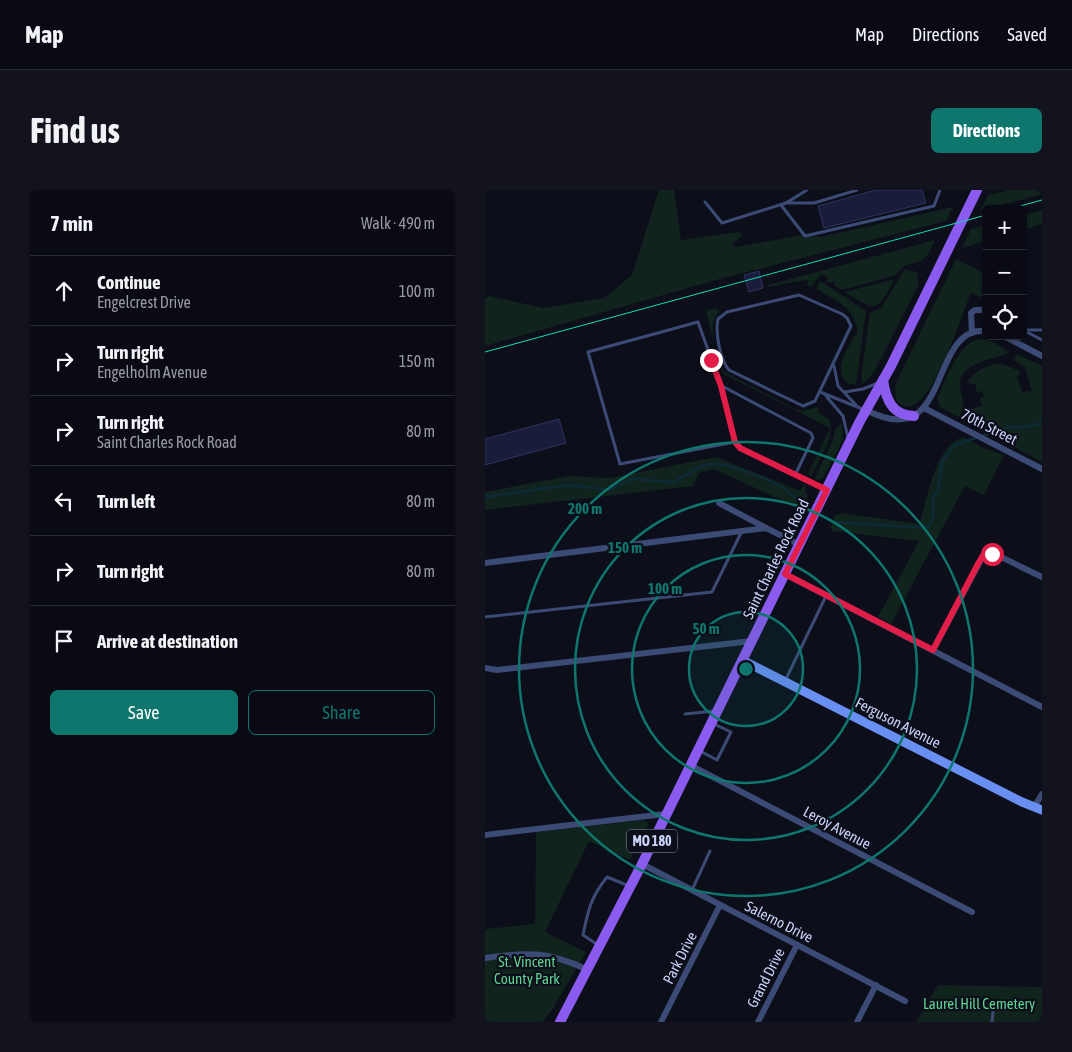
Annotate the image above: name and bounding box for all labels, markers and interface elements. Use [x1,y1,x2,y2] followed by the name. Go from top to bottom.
[25,21,64,48] text: Map
[855,24,884,45] text: Map
[912,24,979,45] text: Directions
[1007,24,1047,45] text: Saved
[931,108,1042,153] button: Directions
[30,110,120,150] text: Find us
[982,205,1027,340] map controls
[982,205,1027,250] button: +
[50,211,93,235] text: 7 min
[361,214,435,232] text: Walk · 490 m
[982,250,1027,295] button: −
[97,271,161,293] text: Continue
[50,277,78,305] icon: ahead
[399,282,435,300] text: 100 m
[97,293,191,311] text: Engelcrest Drive
[982,295,1027,340] button: locate
[97,341,164,363] text: Turn right
[50,347,78,375] icon: right
[700,349,723,372] route end
[399,352,435,370] text: 150 m
[97,363,207,381] text: Engelholm Avenue
[958,405,1020,448] street label: 70th Street
[97,411,164,433] text: Turn right
[50,417,78,445] icon: right
[406,422,435,440] text: 80 m
[97,433,237,451] text: Saint Charles Rock Road
[50,487,78,515] icon: left
[97,490,155,512] text: Turn left
[406,492,435,510] text: 80 m
[739,496,812,621] street label: Saint Charles Rock Road
[568,500,602,517] text: 200 m
[608,539,642,556] text: 150 m
[981,543,1004,566] route start
[50,557,78,585] icon: right
[97,560,164,582] text: Turn right
[406,562,435,580] text: 80 m
[648,580,682,597] text: 100 m
[693,620,720,637] text: 50 m
[50,627,78,655] icon: arrive
[97,630,238,652] text: Arrive at destination
[737,660,755,678] centre of rings
[50,690,238,735] button: Save
[248,690,435,735] button: Share
[853,694,944,751] street label: Ferguson Avenue
[801,803,874,852] street label: Leroy Avenue
[627,830,677,852] road number: MO 180
[742,897,816,946] street label: Salerno Drive
[659,929,700,987] street label: Park Drive
[743,945,788,1010] street label: Grand Drive
[494,953,560,987] park label: St. Vincent County Park
[923,995,1035,1012] park label: Laurel Hill Cemetery

